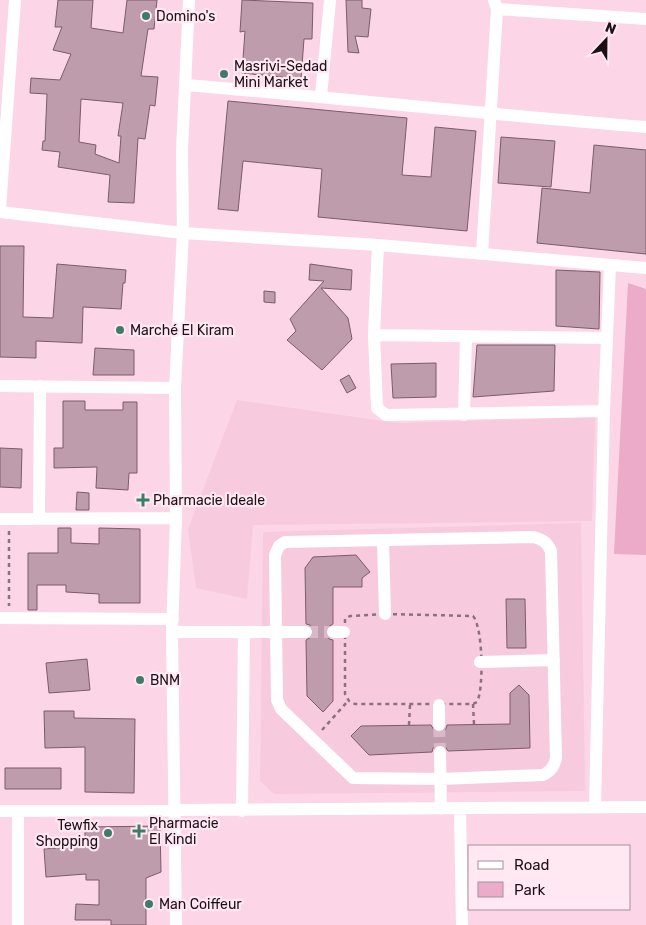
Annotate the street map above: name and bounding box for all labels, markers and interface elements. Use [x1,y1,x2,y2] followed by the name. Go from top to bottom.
[156,8,216,25] place label: Domino's
[140,10,152,22] marker: Domino's
[581,15,631,65] north arrow
[603,19,619,38] text: N
[234,58,327,91] place label: Masrivi-Sedad Mini Market
[218,68,230,80] marker: Masrivi-Sedad Mini Market
[130,322,234,339] place label: Marché El Kiram
[114,324,126,336] marker: Marché El Kiram
[153,492,265,509] place label: Pharmacie Ideale
[137,494,149,506] marker: Pharmacie Ideale
[150,672,180,689] place label: BNM
[134,674,146,686] marker: BNM
[149,815,219,848] place label: Pharmacie El Kindi
[36,817,98,850] place label: Tewfix Shopping
[133,825,145,837] marker: Pharmacie El Kindi
[102,827,114,839] marker: Tewfix Shopping
[468,845,631,910] legend
[514,856,550,874] text: Road
[514,881,545,899] text: Park
[159,896,242,913] place label: Man Coiffeur
[143,898,155,910] marker: Man Coiffeur

